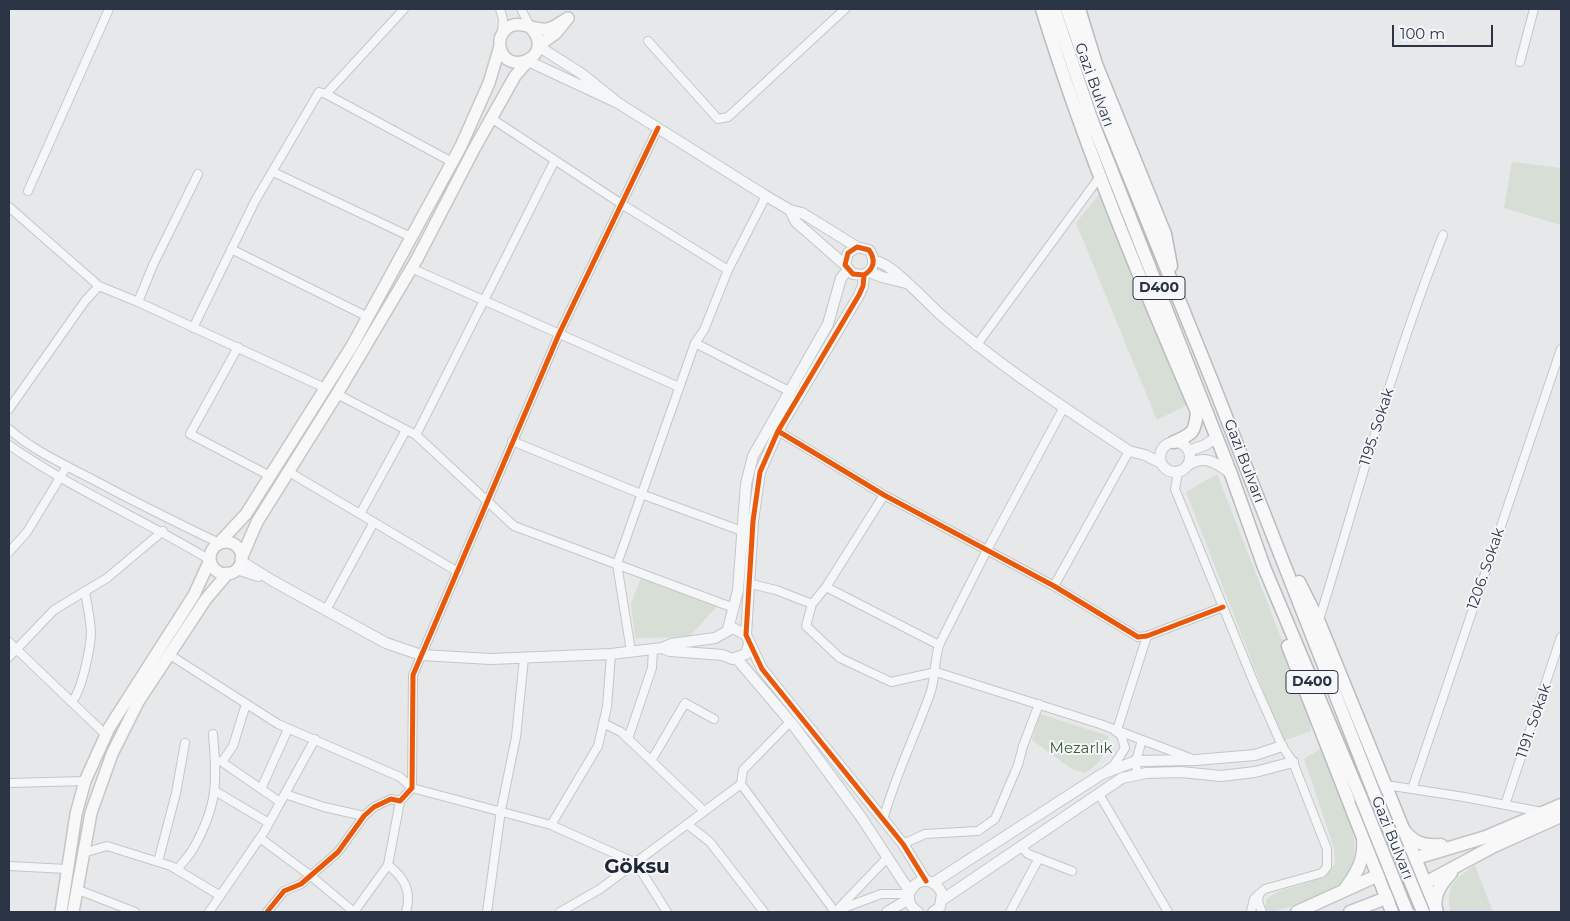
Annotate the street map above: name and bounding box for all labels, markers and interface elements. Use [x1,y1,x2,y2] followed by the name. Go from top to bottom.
[1395,15,1496,47] scale bar
[1400,24,1445,43] text: 100 m
[1070,41,1118,129] street label: Gazi Bulvarı
[1133,276,1185,300] road number: D400
[1356,386,1398,468] street label: 1195. Sokak
[1220,417,1268,505] street label: Gazi Bulvarı
[1464,526,1508,612] street label: 1206. Sokak
[1286,670,1338,694] road number: D400
[1513,681,1555,761] street label: 1191. Sokak
[1050,740,1112,758] park label: Mezarlık
[1367,794,1417,882] street label: Gazi Bulvarı
[604,855,670,879] district label: Göksu

